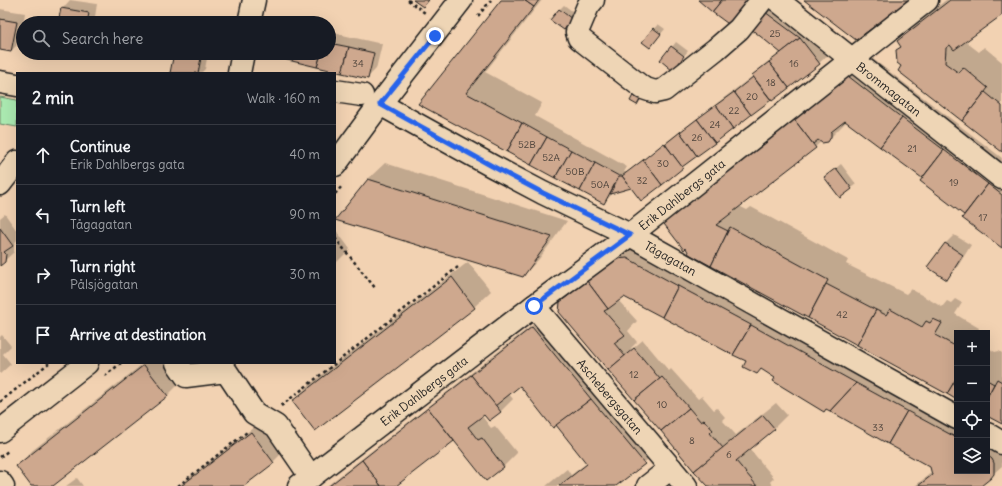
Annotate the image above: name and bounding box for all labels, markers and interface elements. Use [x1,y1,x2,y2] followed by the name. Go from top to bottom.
[16,16,336,60] search box
[30,27,52,49] icon: search
[426,27,444,45] route end
[769,27,781,40] house number: 25
[62,29,143,48] text: Search here
[352,57,364,70] house number: 34
[789,57,799,70] house number: 16
[854,58,925,119] street label: Brommagatan
[766,76,776,89] house number: 18
[32,87,74,109] text: 2 min
[247,90,320,107] text: Walk · 160 m
[746,90,758,103] house number: 20
[729,104,740,117] house number: 22
[709,118,721,131] house number: 24
[691,131,703,144] house number: 26
[70,137,131,156] text: Continue
[518,138,536,151] house number: 52B
[907,142,917,155] house number: 21
[32,144,54,166] icon: ahead
[289,146,320,163] text: 40 m
[542,151,560,164] house number: 52A
[635,155,728,233] street label: Erik Dahlbergs gata
[70,156,185,173] text: Erik Dahlbergs gata
[657,157,669,170] house number: 30
[566,165,585,178] house number: 50B
[636,174,648,187] house number: 32
[949,176,959,189] house number: 19
[591,178,610,191] house number: 50A
[70,197,125,216] text: Turn left
[32,204,54,226] icon: left
[289,206,320,223] text: 90 m
[979,211,988,224] house number: 17
[70,216,132,233] text: Tågagatan
[642,237,699,278] street label: Tågagatan
[70,257,135,276] text: Turn right
[32,264,54,286] icon: right
[290,266,320,283] text: 30 m
[70,276,138,293] text: Pålsjögatan
[525,297,543,315] route start
[836,308,848,321] house number: 42
[32,324,54,346] icon: arrive
[70,325,206,344] text: Arrive at destination
[954,330,990,474] map controls
[954,330,990,366] button: +
[377,352,470,429] street label: Erik Dahlbergs gata
[574,355,646,437] street label: Aschebergsgatan
[954,366,990,402] button: −
[629,368,639,381] house number: 12
[657,398,667,411] house number: 10
[954,402,990,438] button: locate
[872,421,884,434] house number: 33
[689,434,695,447] house number: 8
[954,438,990,474] button: layers
[726,448,732,461] house number: 6

